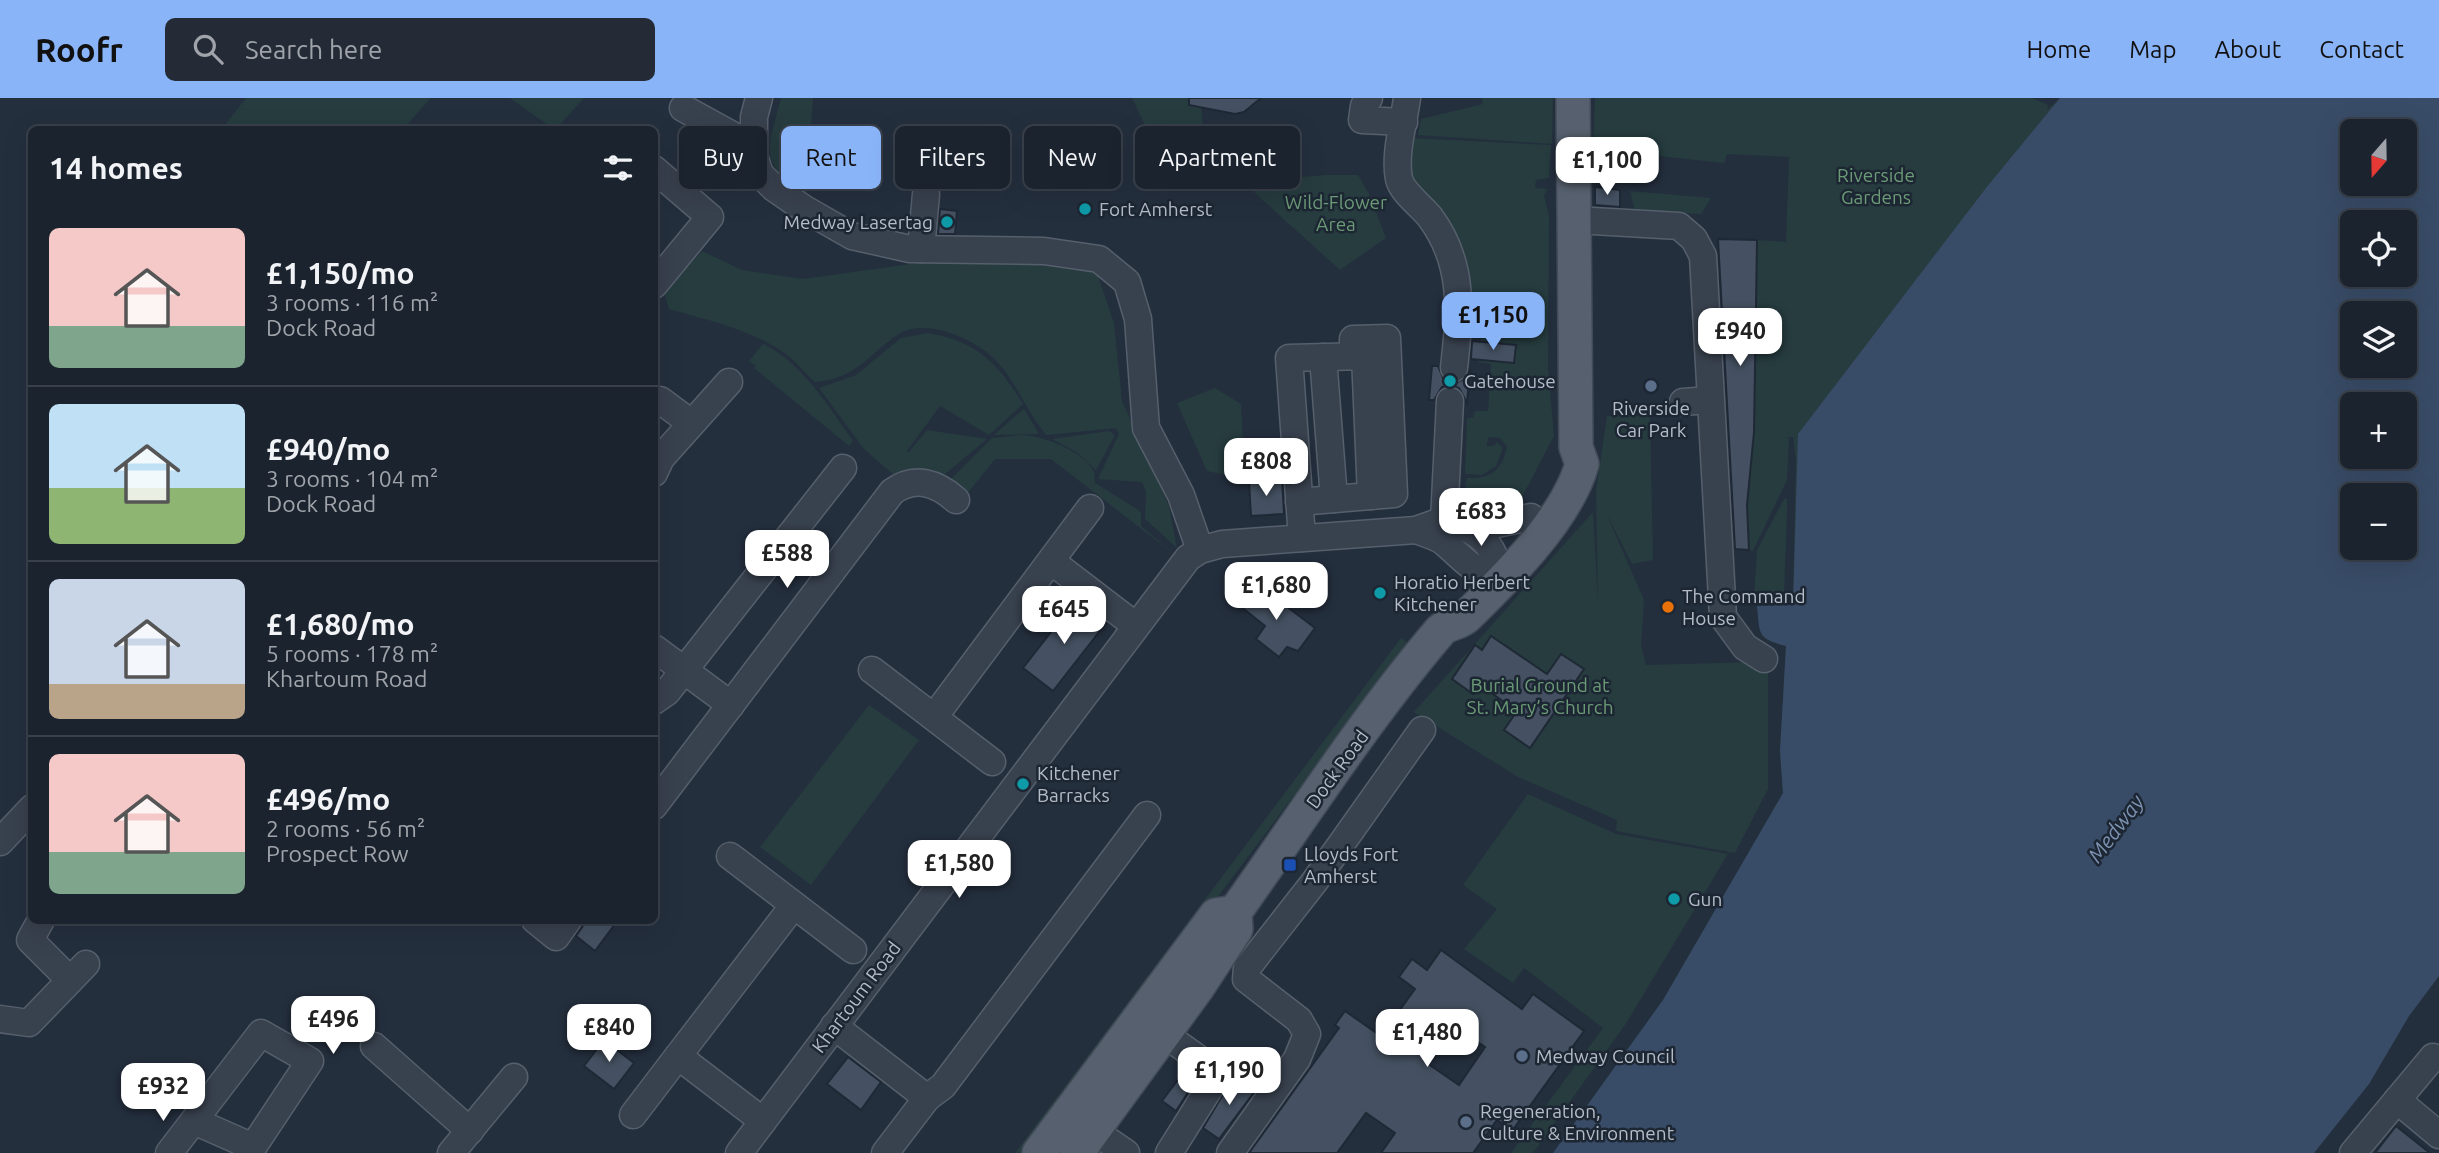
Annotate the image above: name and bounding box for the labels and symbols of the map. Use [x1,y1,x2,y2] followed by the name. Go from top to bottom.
[2340,119,2417,196] north arrow
[1550,138,1664,197] pin: £1,100
[1837,164,1915,208] park label: Riverside Gardens
[1285,191,1387,235] park label: Wild-Flower Area
[1099,198,1213,220] place label: Fort Amherst
[1077,201,1093,217] marker: Fort Amherst
[783,211,933,233] place label: Medway Lasertag
[939,214,955,230] marker: Medway Lasertag
[1436,292,1550,352] pin: £1,150
[1699,308,1781,368] pin: £940
[1464,370,1556,392] place label: Gatehouse
[1442,373,1458,389] marker: Gatehouse
[1643,378,1659,394] marker: Riverside Car Park
[1612,397,1690,441] place label: Riverside Car Park
[1225,438,1307,498] pin: £808
[1440,489,1522,548] pin: £683
[746,531,828,590] pin: £588
[1219,562,1333,622] pin: £1,680
[1394,571,1531,615] place label: Horatio Herbert Kitchener
[1372,585,1388,601] marker: Horatio Herbert Kitchener
[1682,585,1806,629] place label: The Command House
[1023,587,1105,646] pin: £645
[1660,599,1676,615] marker: The Command House
[1466,674,1614,718] park label: Burial Ground at St. Mary’s Church
[1301,726,1373,812] street label: Dock Road
[1037,762,1120,806] place label: Kitchener Barracks
[1015,776,1031,792] marker: Kitchener Barracks
[2082,789,2149,867] water label: Medway
[902,840,1016,900] pin: £1,580
[1304,843,1399,887] place label: Lloyds Fort Amherst
[1282,857,1298,873] marker: Lloyds Fort Amherst
[1688,888,1722,910] place label: Gun
[1666,891,1682,907] marker: Gun
[807,937,905,1057] street label: Khartoum Road
[292,996,374,1056] pin: £496
[568,1004,650,1064] pin: £840
[1370,1010,1484,1069] pin: £1,480
[1536,1045,1675,1067] place label: Medway Council
[1172,1048,1286,1107] pin: £1,190
[1514,1048,1530,1064] marker: Medway Council
[122,1063,204,1123] pin: £932
[1480,1100,1675,1144] place label: Regeneration, Culture & Environment
[1458,1114,1474,1130] marker: Regeneration, Culture & Environment

